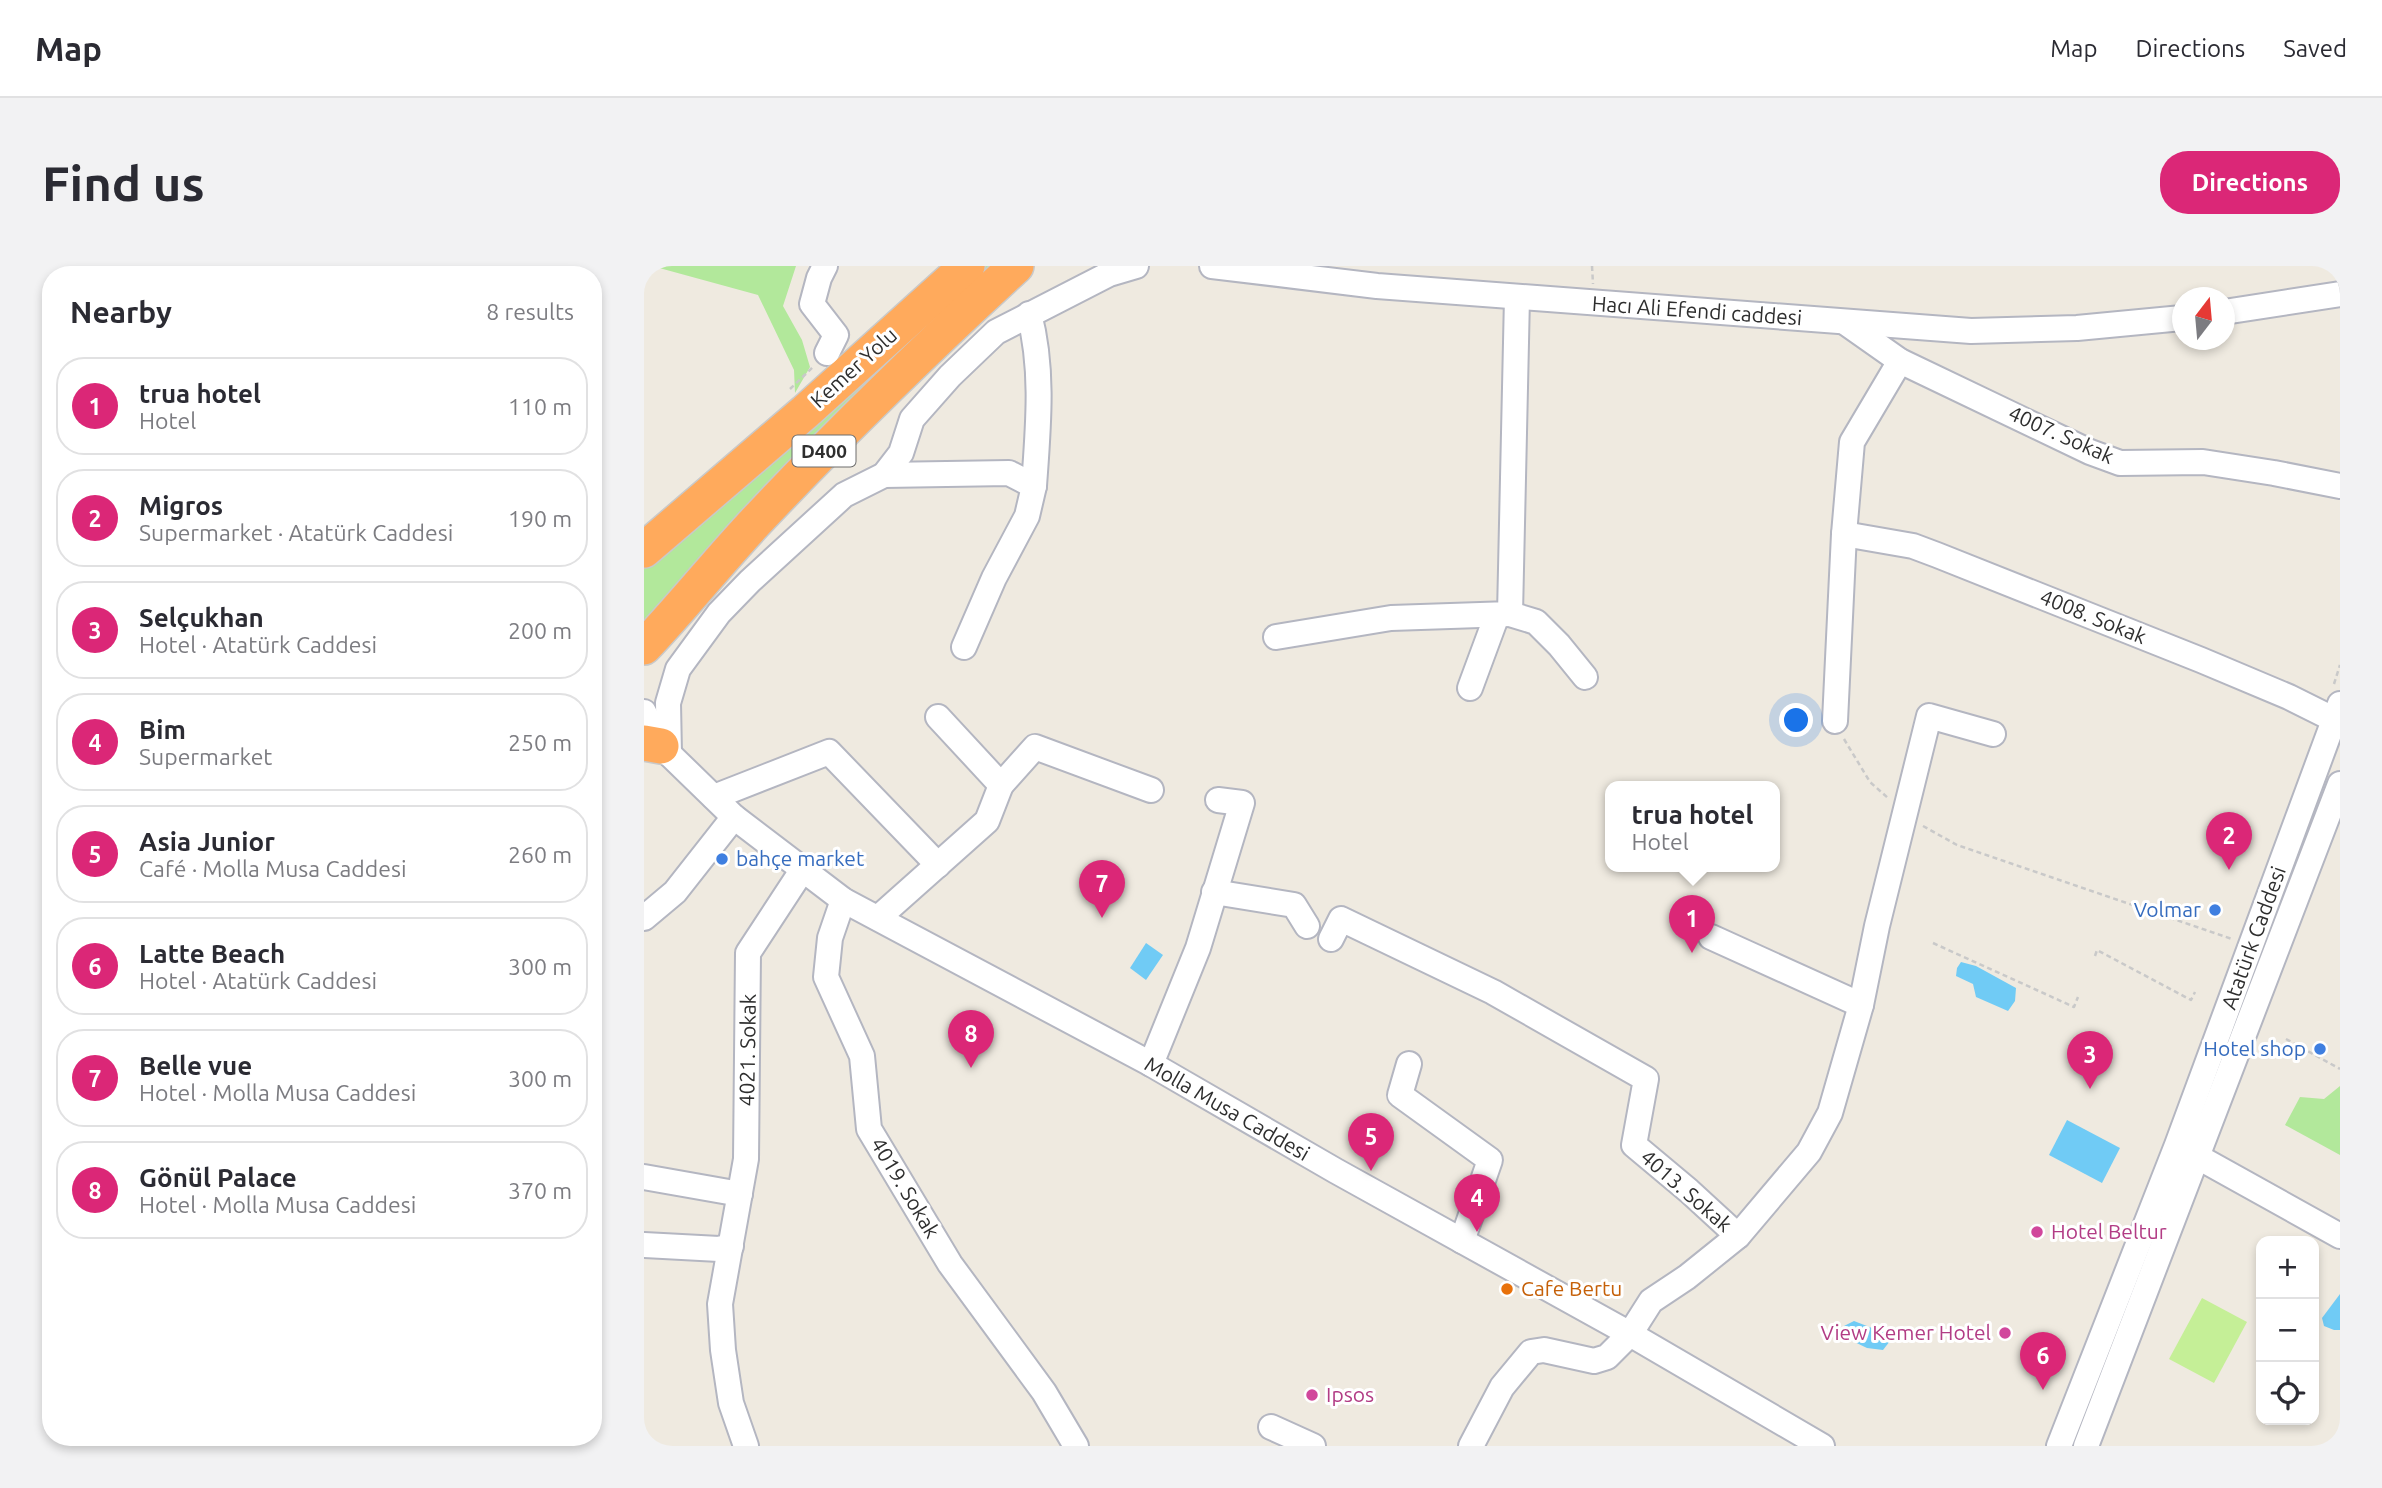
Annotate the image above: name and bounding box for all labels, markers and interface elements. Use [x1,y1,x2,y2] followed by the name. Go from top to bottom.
[35,30,102,67] text: Map
[2050,35,2097,62] text: Map
[2135,35,2245,62] text: Directions
[2283,35,2347,62] text: Saved
[2160,151,2340,214] button: Directions
[42,155,205,210] text: Find us
[2172,287,2235,350] north arrow
[1591,291,1803,329] street label: Hacı Ali Efendi caddesi
[70,295,172,329] text: Nearby
[486,299,574,324] text: 8 results
[805,322,901,412] street label: Kemer Yolu
[139,379,261,408] text: trua hotel
[89,394,101,419] text: 1
[508,394,572,419] text: 110 m
[2005,400,2118,468] street label: 4007. Sokak
[139,408,196,433] text: Hotel
[792,435,856,466] road number: D400
[139,491,223,520] text: Migros
[89,506,101,531] text: 2
[508,506,572,531] text: 190 m
[139,520,453,545] text: Supermarket · Atatürk Caddesi
[2037,584,2150,648] street label: 4008. Sokak
[139,603,264,632] text: Selçukhan
[89,618,101,643] text: 3
[508,618,572,643] text: 200 m
[139,632,377,657] text: Hotel · Atatürk Caddesi
[1779,703,1813,737] your location
[139,715,186,744] text: Bim
[89,730,101,755] text: 4
[508,730,572,755] text: 250 m
[139,744,272,769] text: Supermarket
[1605,781,1780,872] popup
[1632,800,1753,829] text: trua hotel
[2206,812,2252,870] pin: 2
[139,827,275,856] text: Asia Junior
[1632,829,1689,854] text: Hotel
[89,842,101,867] text: 5
[508,842,572,867] text: 260 m
[736,846,864,870] place label: bahçe market
[714,851,730,867] marker: bahçe market
[139,856,407,881] text: Café · Molla Musa Caddesi
[1079,860,1125,918] pin: 7
[2216,863,2290,1012] street label: Atatürk Caddesi
[1669,895,1715,953] pin: 1
[2134,897,2201,921] place label: Volmar
[2207,902,2223,918] marker: Volmar
[139,939,285,968] text: Latte Beach
[89,954,101,979] text: 6
[508,954,572,979] text: 300 m
[139,968,377,993] text: Hotel · Atatürk Caddesi
[734,993,760,1106] street label: 4021. Sokak
[948,1010,994,1068] pin: 8
[2067,1031,2113,1089] pin: 3
[2203,1036,2306,1060] place label: Hotel shop
[2312,1041,2328,1057] marker: Hotel shop
[139,1051,252,1080] text: Belle vue
[1141,1051,1314,1165] street label: Molla Musa Caddesi
[89,1066,101,1091] text: 7
[508,1066,572,1091] text: 300 m
[139,1080,416,1105] text: Hotel · Molla Musa Caddesi
[1348,1113,1394,1171] pin: 5
[867,1133,945,1242] street label: 4019. Sokak
[1636,1144,1737,1237] street label: 4013. Sokak
[139,1163,297,1192] text: Gönül Palace
[1454,1174,1500,1232] pin: 4
[89,1178,101,1203] text: 8
[508,1178,572,1203] text: 370 m
[139,1192,416,1217] text: Hotel · Molla Musa Caddesi
[2051,1219,2167,1243] place label: Hotel Beltur
[2029,1224,2045,1240] marker: Hotel Beltur
[2256,1236,2319,1425] map controls
[2256,1236,2319,1299] button: +
[1521,1276,1622,1300] place label: Cafe Bertu
[1499,1281,1515,1297] marker: Cafe Bertu
[2256,1299,2319,1362] button: −
[1820,1320,1991,1344] place label: View Kemer Hotel
[1997,1325,2013,1341] marker: View Kemer Hotel
[2020,1332,2066,1390] pin: 6
[2256,1362,2319,1425] button: locate
[1326,1382,1374,1406] place label: Ipsos
[1304,1387,1320,1403] marker: Ipsos

